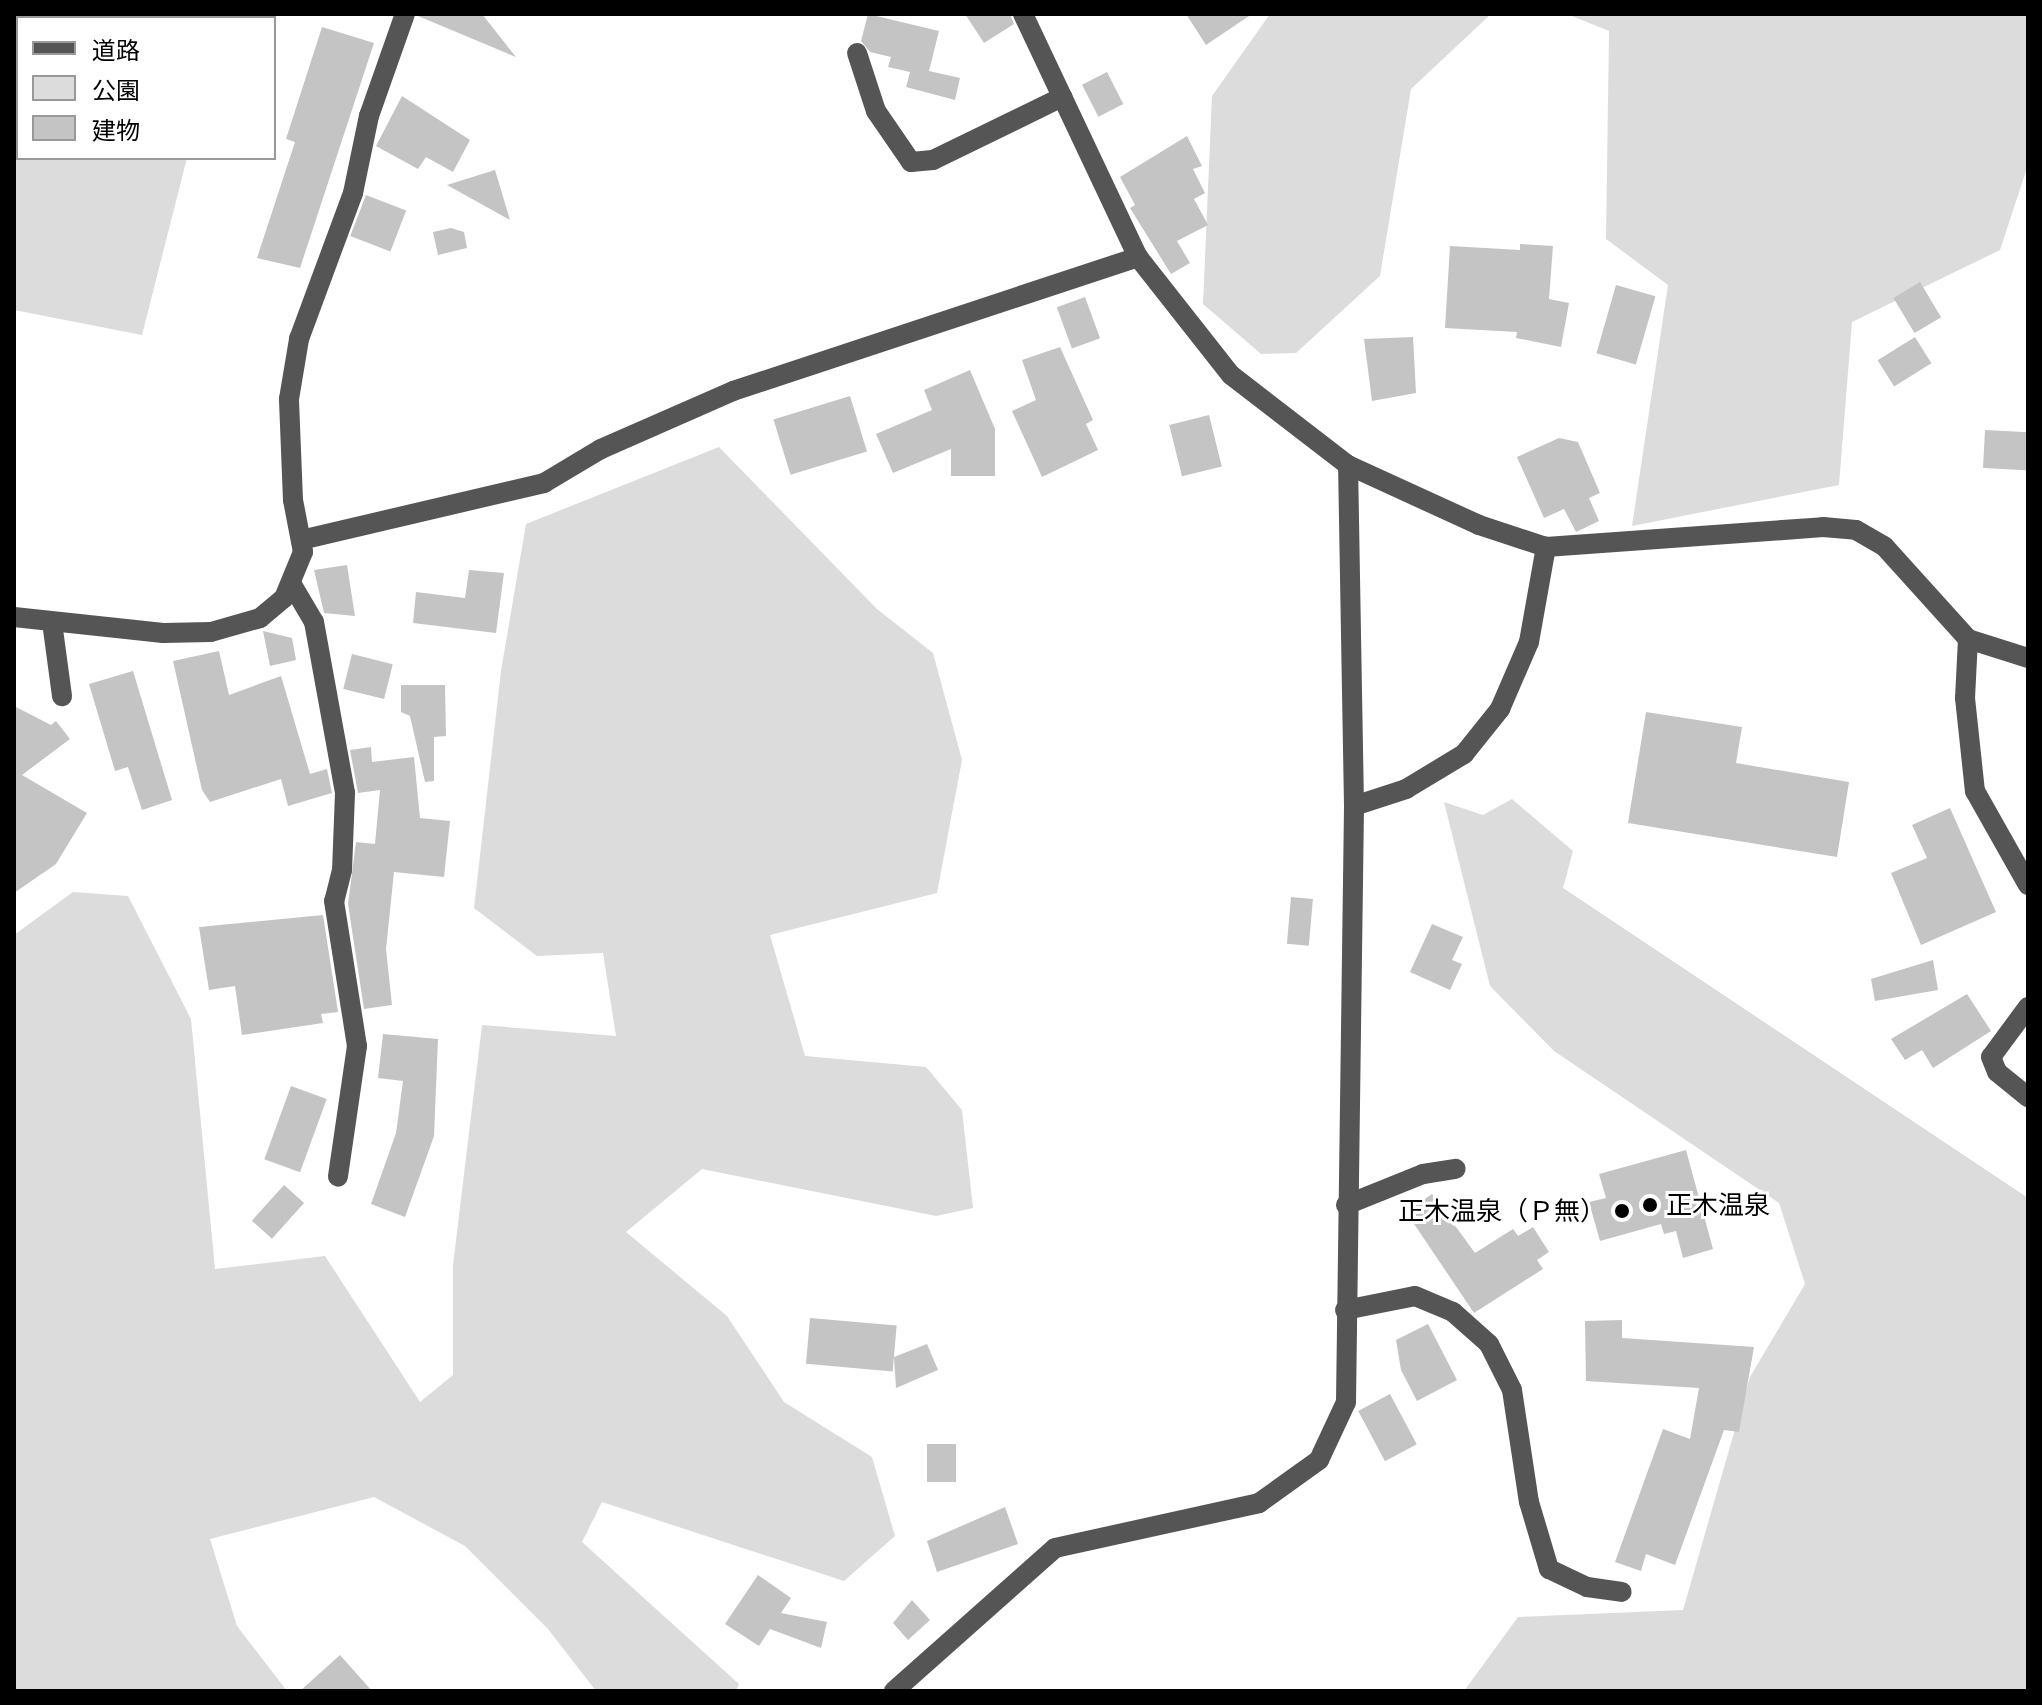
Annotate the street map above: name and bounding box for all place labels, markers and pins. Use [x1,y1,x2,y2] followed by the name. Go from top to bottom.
[1666,1189,1770,1221] place label: 正木温泉
[1398,1195,1606,1227] place label: 正木温泉（Ｐ無）
[1641,1196,1659,1214] marker: 正木温泉
[1613,1202,1631,1220] marker: 正木温泉（Ｐ無）

